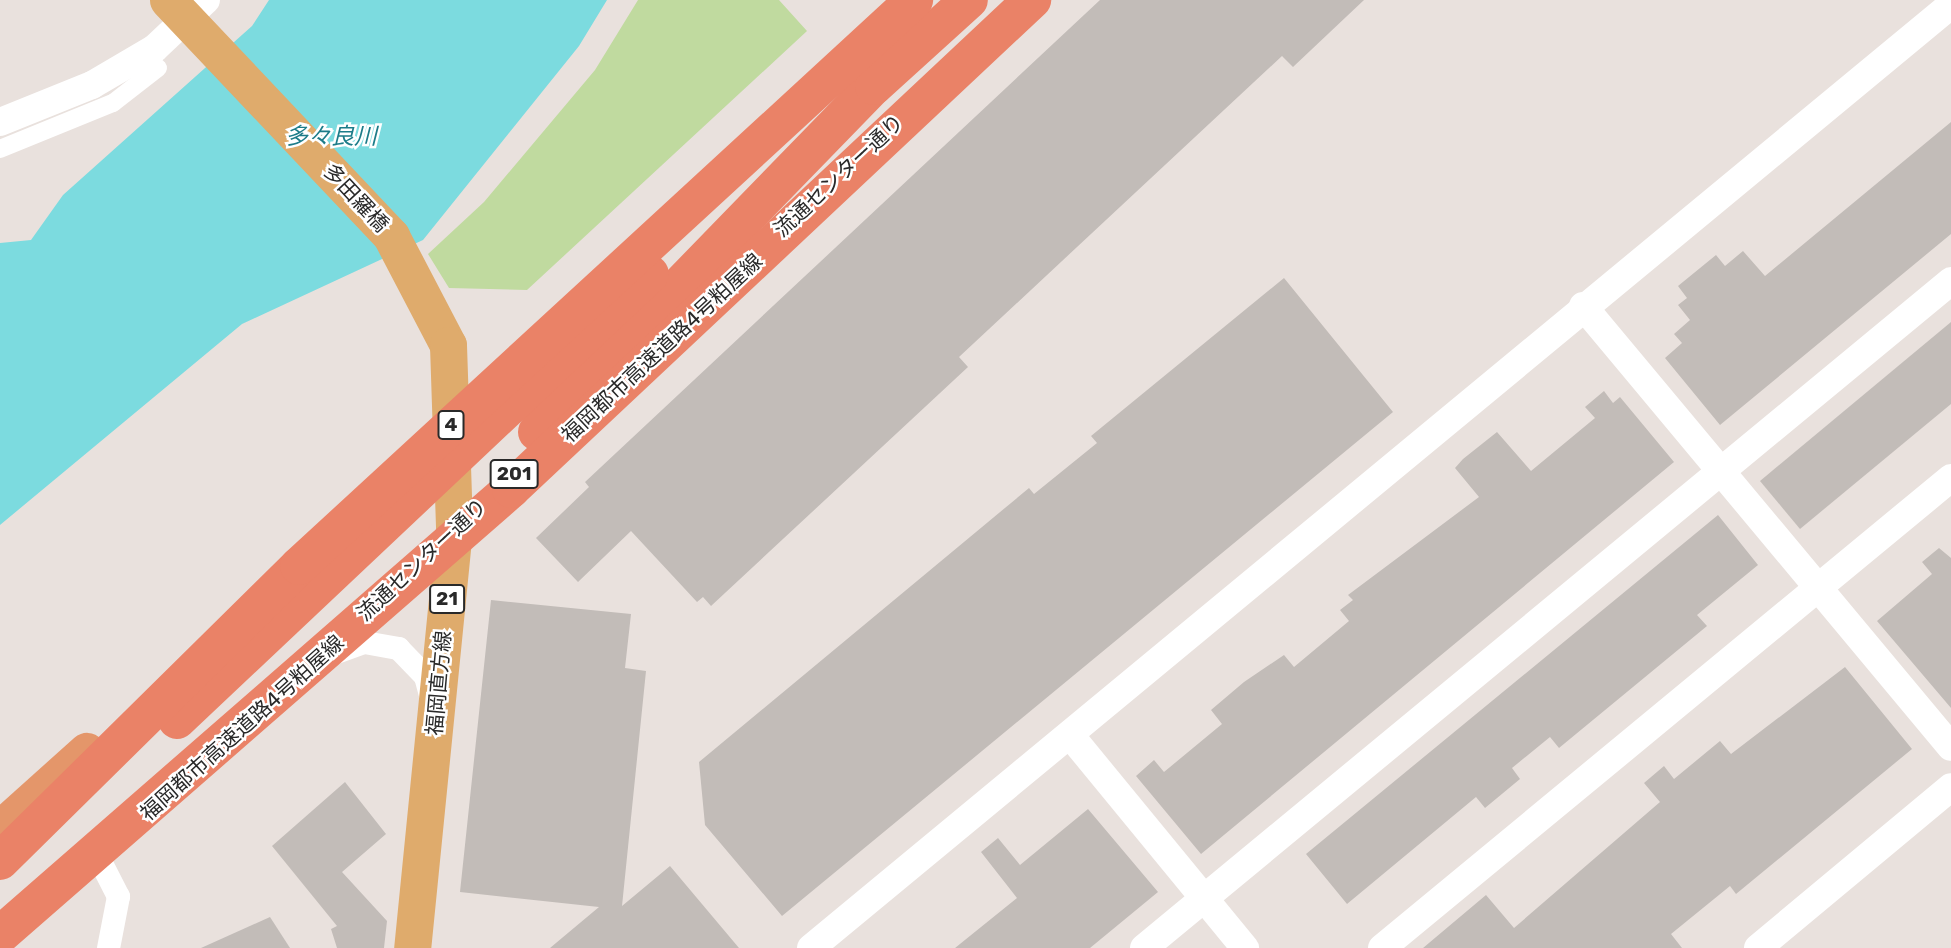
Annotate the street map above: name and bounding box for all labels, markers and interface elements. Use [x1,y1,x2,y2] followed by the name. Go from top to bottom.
[769,109,909,243] street label: 流通センター通り
[285,122,377,150] water label: 多々良川
[318,159,394,237] street label: 多田羅橋
[556,248,768,448] street label: 福岡都市高速道路4号粕屋線
[437,410,465,440] road number: 4
[490,458,538,489] road number: 201
[352,493,492,627] street label: 流通センター通り
[428,584,466,614] road number: 21
[135,630,349,826] street label: 福岡都市高速道路4号粕屋線
[422,630,456,736] street label: 福岡直方線

